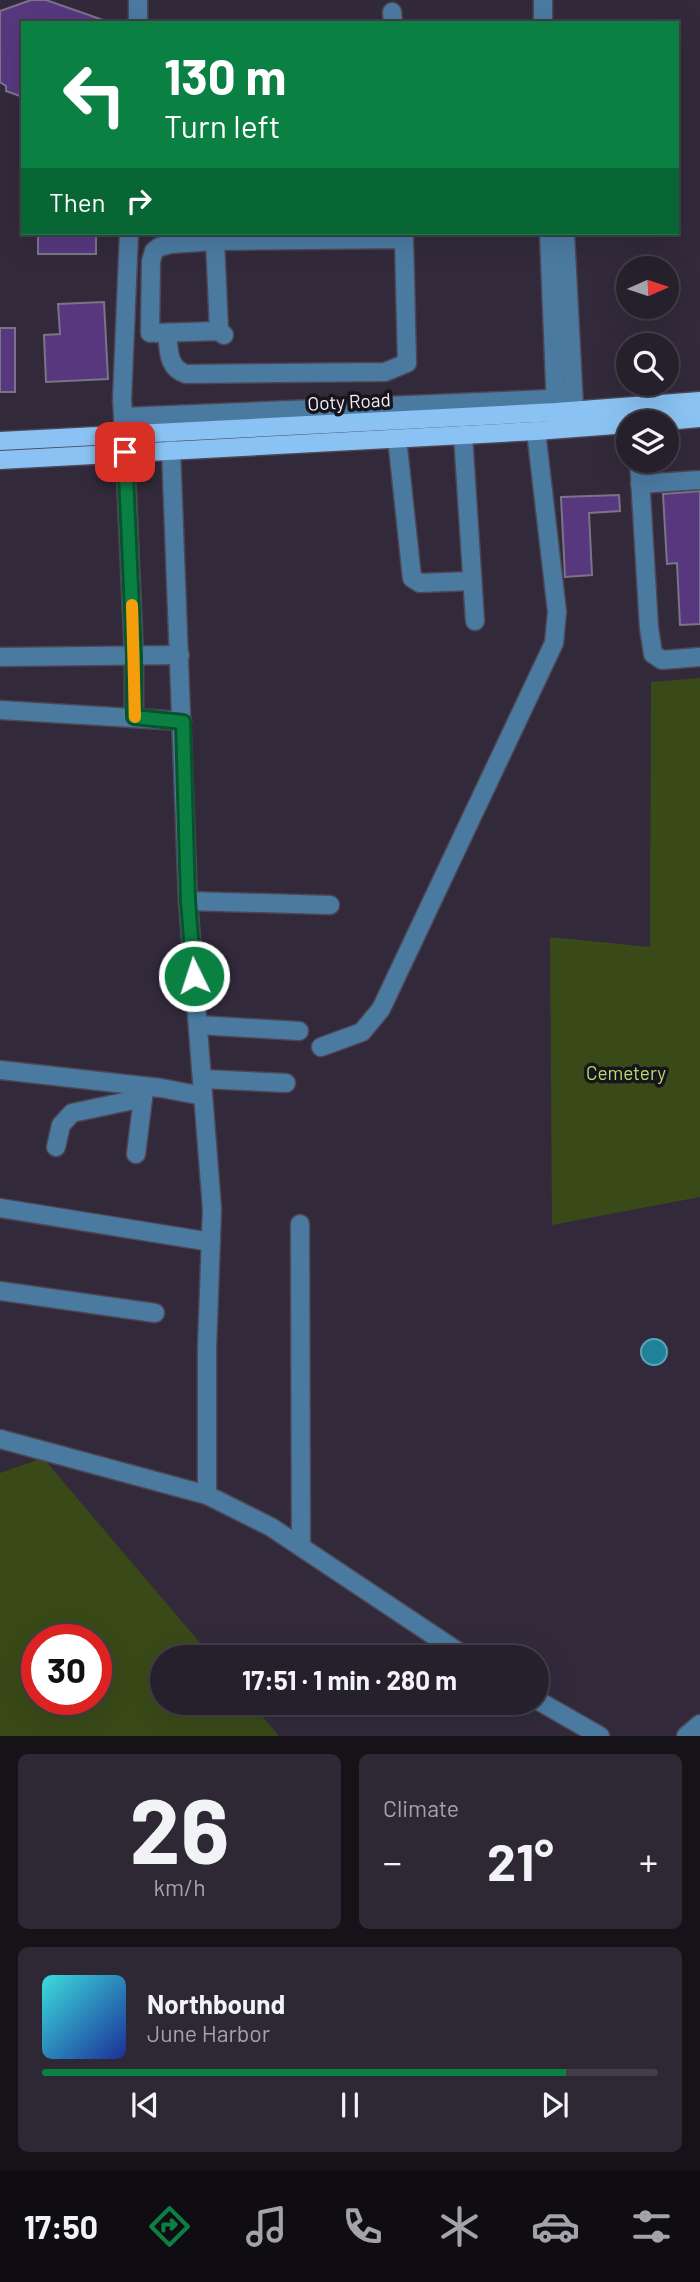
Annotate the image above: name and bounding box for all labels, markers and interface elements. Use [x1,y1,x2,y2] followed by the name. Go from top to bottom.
[164,46,286,105] text: 130 m
[49,49,140,140] icon: left
[164,106,281,144] text: Turn left
[120,182,158,220] icon: right
[49,186,106,217] text: Then
[616,256,679,318] north arrow
[616,256,679,473] map controls
[616,333,679,396] button: search
[307,387,391,415] street label: Ooty Road
[616,410,679,473] button: layers
[95,422,155,482] pin
[106,433,144,471] icon: arrive
[157,939,231,1013] position arrow
[586,1061,666,1084] park label: Cemetery
[21,1624,112,1715] speed limit sign: 30
[242,1664,457,1695] text: 17:51 · 1 min · 280 m
[130,1773,229,1882] text: 26
[383,1794,459,1822] text: Climate
[487,1829,554,1891] text: 21°
[383,1838,402,1884] text: −
[639,1838,658,1884] text: +
[153,1873,206,1901] text: km/h
[147,1988,285,2019] text: Northbound
[147,2019,270,2047] text: June Harbor
[126,2086,164,2124] icon: previous
[331,2086,369,2124] icon: pause
[536,2086,574,2124] icon: next
[145,2202,194,2251] icon: directions
[242,2202,291,2251] icon: music
[338,2202,387,2251] icon: phone
[435,2202,484,2251] icon: climate
[531,2202,580,2251] icon: car
[627,2202,676,2251] icon: filters
[24,2207,98,2245] text: 17:50

